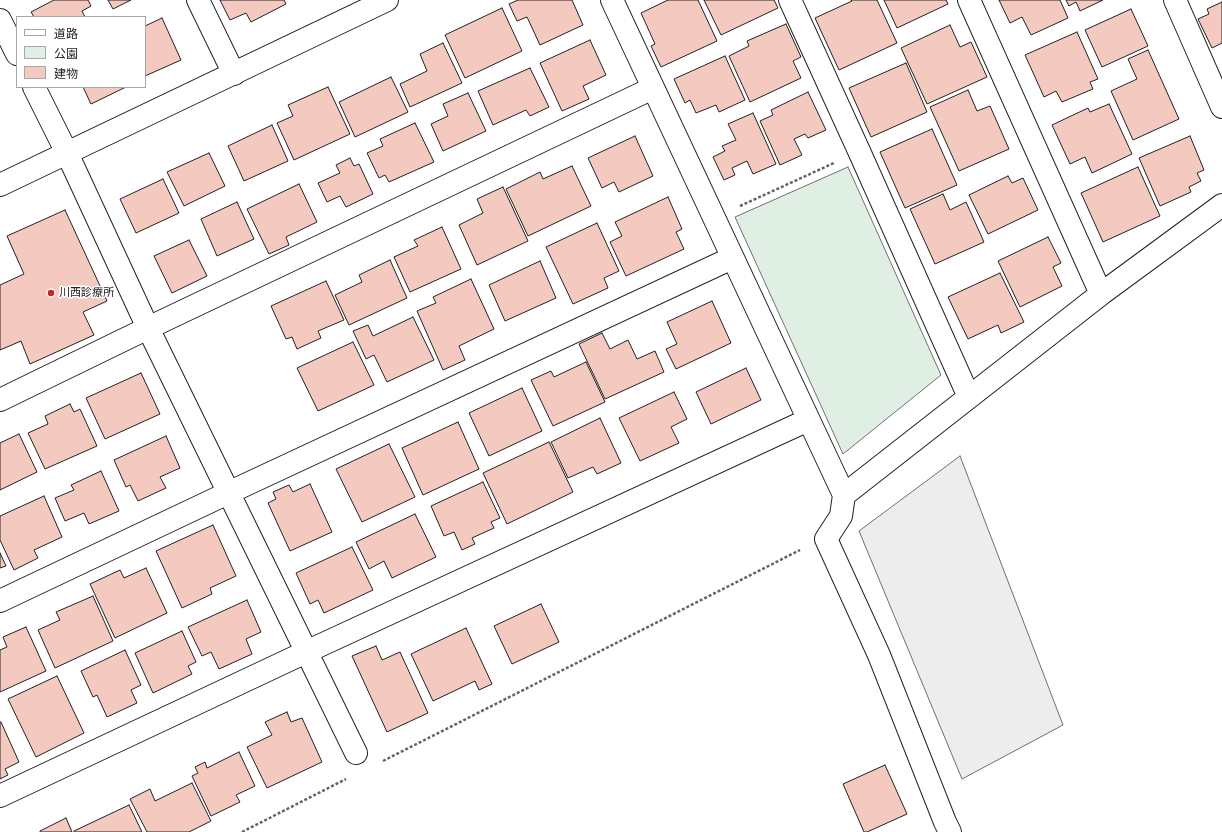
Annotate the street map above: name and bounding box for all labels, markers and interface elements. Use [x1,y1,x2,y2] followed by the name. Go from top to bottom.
[16,16,146,88] legend
[54,27,78,41] text: 道路
[54,47,78,61] text: 公園
[54,67,78,81] text: 建物
[59,286,114,300] place label: 川西診療所
[46,288,56,298] marker: 川西診療所

